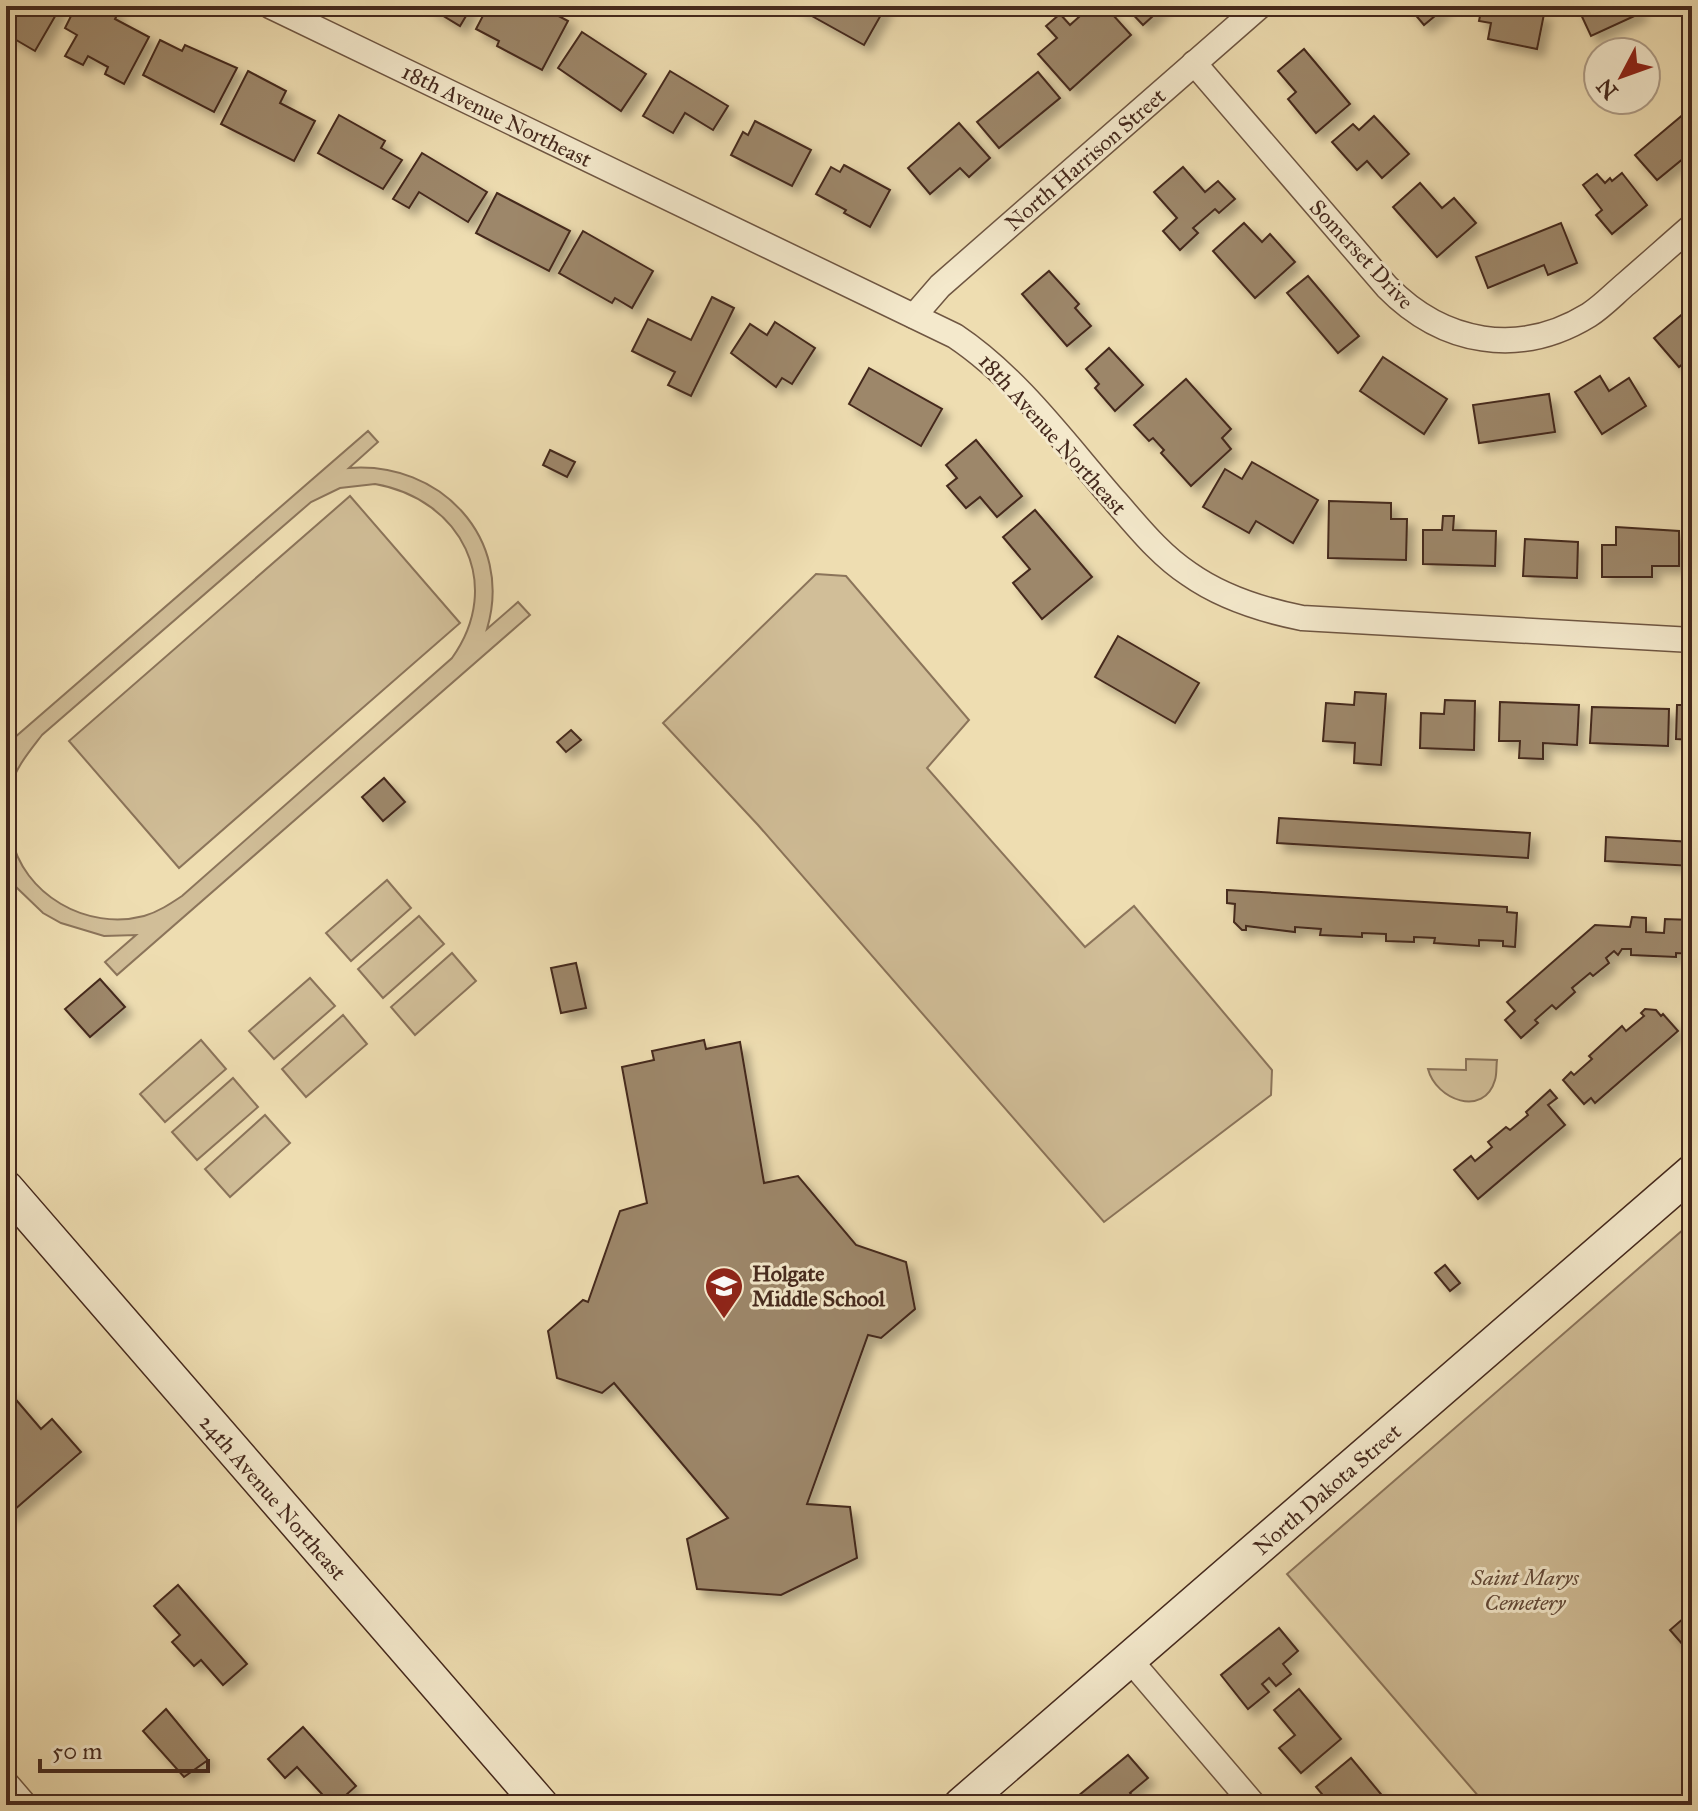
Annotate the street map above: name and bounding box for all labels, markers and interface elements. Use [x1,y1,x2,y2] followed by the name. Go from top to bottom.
[1582,36,1662,116] north arrow
[397,58,596,173] street label: 18th Avenue Northeast
[1591,73,1624,105] text: N
[1000,82,1171,236] street label: North Harrison Street
[1304,194,1419,315] street label: Somerset Drive
[973,348,1132,521] street label: 18th Avenue Northeast
[752,1260,886,1312] place label: Holgate Middle School
[703,1265,745,1320] school or university icon: Holgate Middle School
[193,1409,352,1586] street label: 24th Avenue Northeast
[1248,1418,1407,1561] street label: North Dakota Street
[1470,1564,1579,1616] park label: Saint Marys Cemetery
[40,1723,208,1773] scale bar
[52,1736,102,1766] text: 50 m

